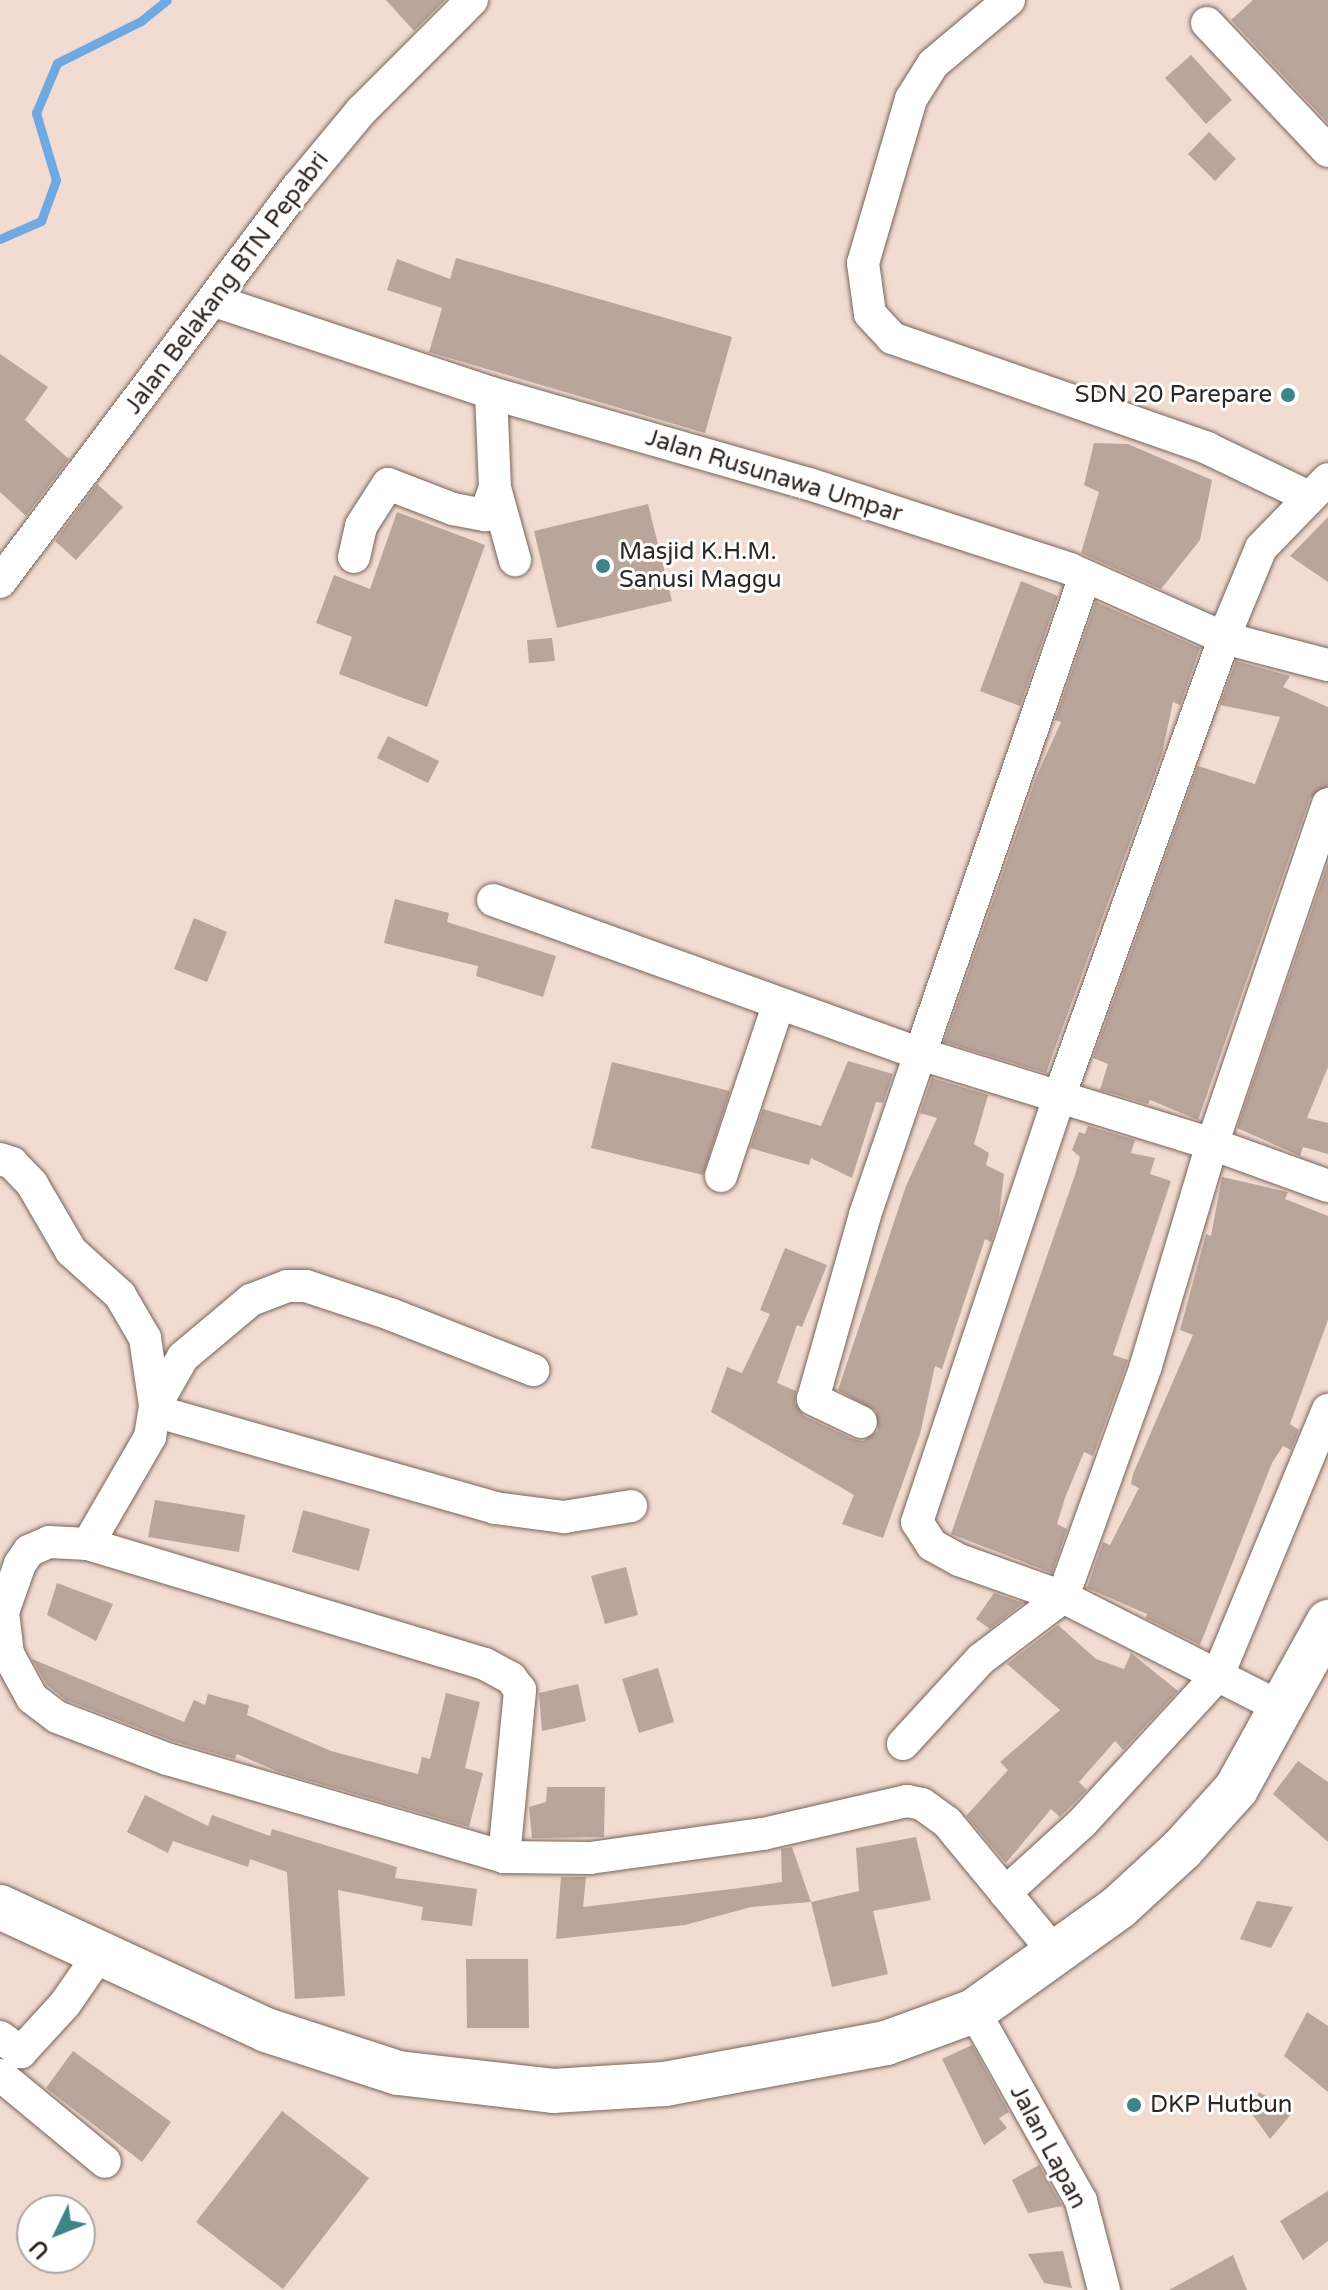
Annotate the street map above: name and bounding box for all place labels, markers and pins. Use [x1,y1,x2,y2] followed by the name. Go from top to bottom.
[1075,381,1272,409] place label: SDN 20 Parepare
[1279,386,1297,404] marker: SDN 20 Parepare
[619,538,782,594] place label: Masjid K.H.M. Sanusi Maggu
[594,557,612,575] marker: Masjid K.H.M. Sanusi Maggu
[1150,2091,1292,2119] place label: DKP Hutbun
[1125,2096,1143,2114] marker: DKP Hutbun

